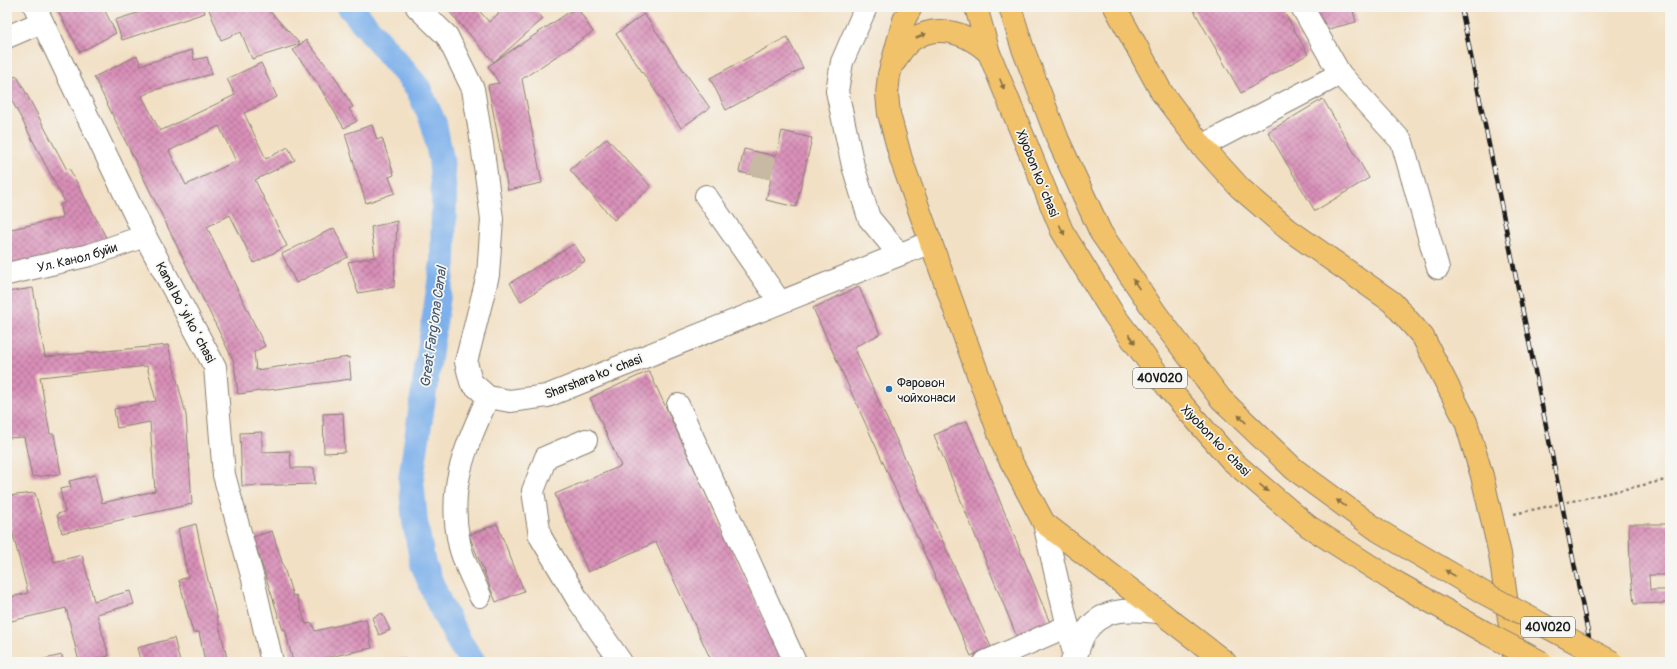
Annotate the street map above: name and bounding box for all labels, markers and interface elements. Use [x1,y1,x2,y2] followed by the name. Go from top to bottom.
[915,32,927,39] one-way arrow
[999,78,1005,89] one-way arrow
[1012,127,1062,219] street label: Xiyobon koʻchasi
[1059,224,1065,235] one-way arrow
[36,239,120,276] street label: Ул. Канол буйи
[152,259,218,366] street label: Kanal boʻyi koʻchasi
[417,264,451,389] water label: Great Farg'ona Canal
[1132,279,1140,289] one-way arrow
[1127,334,1136,345] one-way arrow
[542,351,644,403] street label: Sharshara koʻchasi
[1133,368,1187,388] road number: 40V020
[897,375,955,406] place label: Фаровон чойхонаси
[884,384,894,394] marker: Фаровон чойхонаси
[1177,402,1253,480] street label: Xiyobon koʻchasi
[1237,414,1247,424] one-way arrow
[1259,484,1269,493] one-way arrow
[1335,499,1346,507] one-way arrow
[1444,569,1456,576] one-way arrow
[1521,617,1575,637] road number: 40V020

